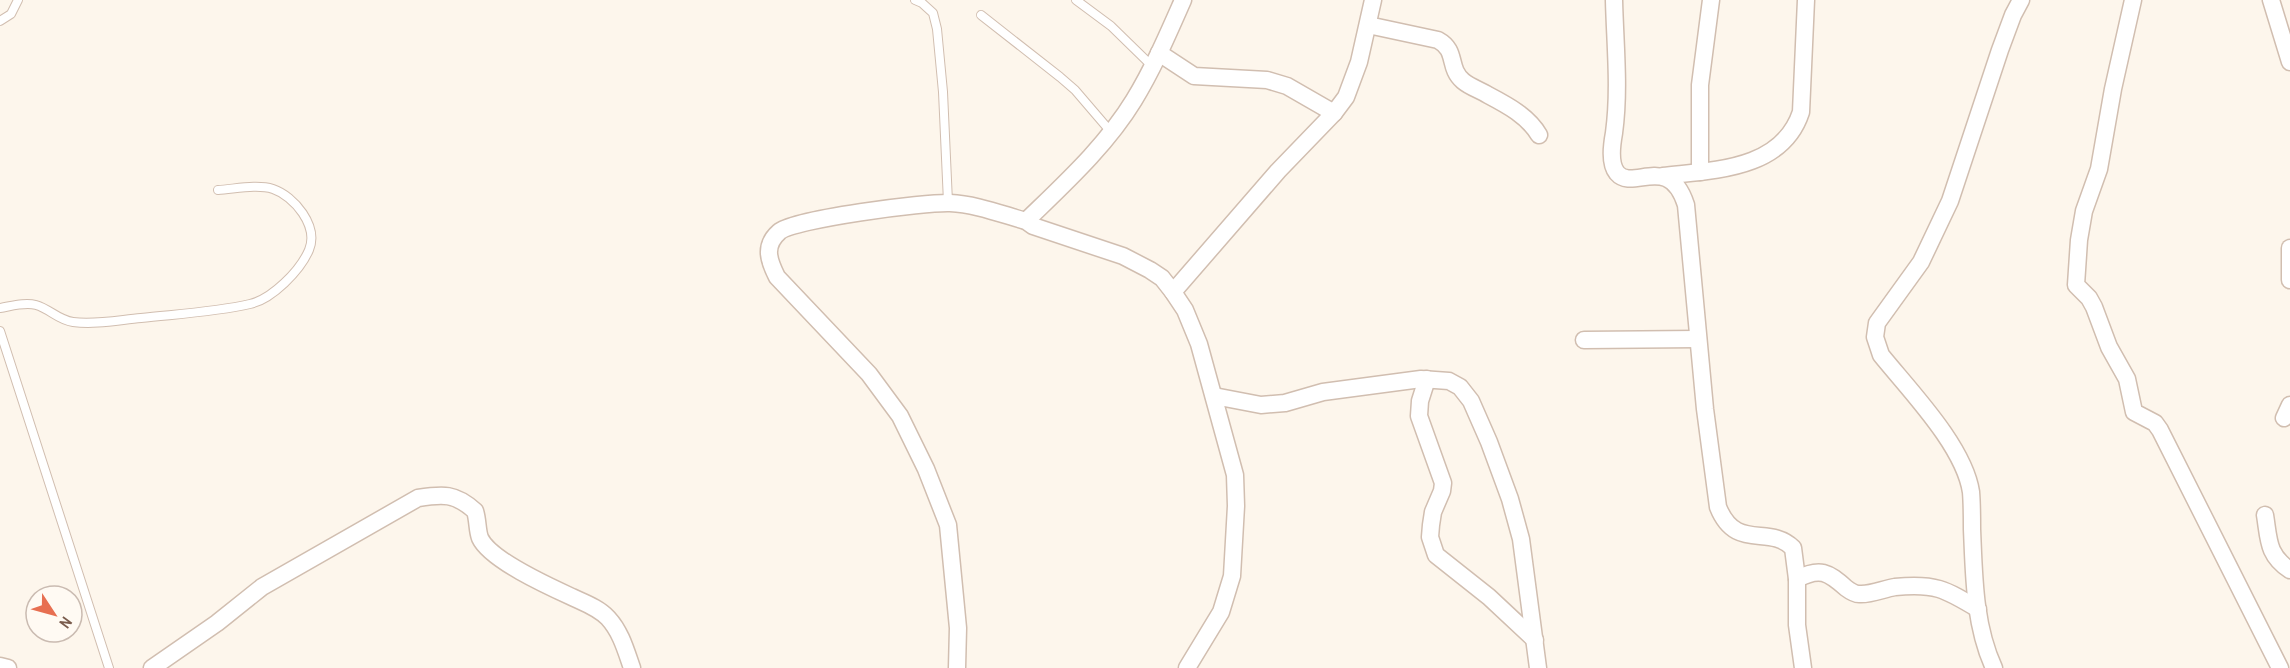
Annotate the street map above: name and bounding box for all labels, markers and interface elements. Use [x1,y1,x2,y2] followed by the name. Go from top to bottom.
[24,584,84,644] north arrow
[54,613,78,633] text: N

